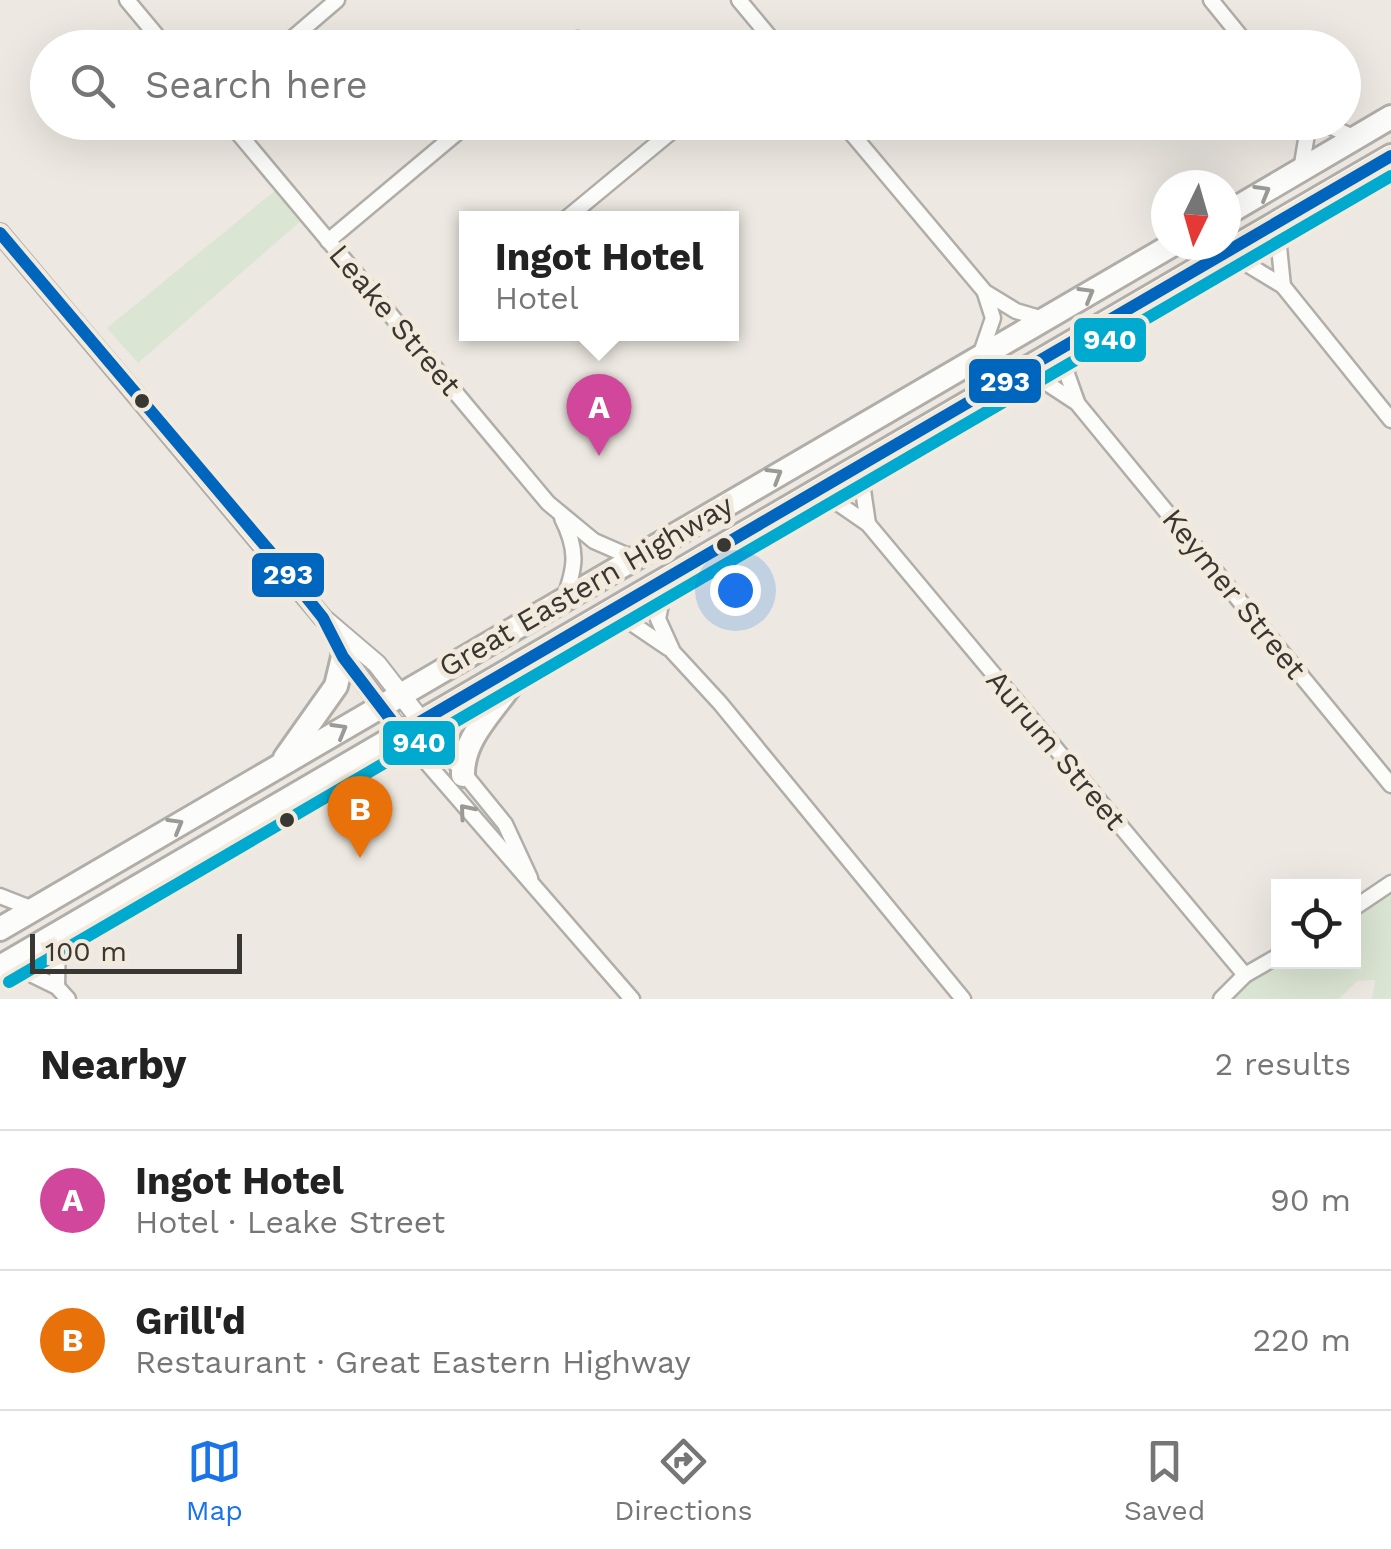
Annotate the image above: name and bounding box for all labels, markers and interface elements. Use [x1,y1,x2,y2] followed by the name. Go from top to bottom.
[30,30,1361,140] search box
[65,58,120,113] icon: search
[145,63,368,107] text: Search here
[1151,170,1241,260] north arrow
[1252,185,1270,204] one-way arrow
[459,211,739,341] popup
[495,235,703,279] text: Ingot Hotel
[322,237,469,403] street label: Leake Street
[495,279,578,317] text: Hotel
[1076,287,1094,306] one-way arrow
[1072,316,1148,364] line badge: 940
[1083,323,1137,356] text: 940
[967,357,1043,405] line badge: 293
[980,365,1030,398] text: 293
[566,374,632,456] pin: A
[132,391,152,411] unlabelled marker
[764,468,782,487] one-way arrow
[433,487,739,684] street label: Great Eastern Highway
[1155,502,1314,686] street label: Keymer Street
[714,535,734,555] unlabelled marker
[250,551,326,599] line badge: 293
[263,558,313,591] text: 293
[710,565,761,616] your location
[979,663,1134,837] street label: Aurum Street
[381,719,457,767] line badge: 940
[330,722,348,742] one-way arrow
[392,726,446,759] text: 940
[328,776,392,858] pin: B
[460,805,478,823] one-way arrow
[277,810,297,830] unlabelled marker
[165,818,183,837] one-way arrow
[1271,879,1361,969] map controls
[1271,879,1361,969] button: locate
[30,929,242,974] scale bar
[45,935,127,968] text: 100 m
[40,1040,187,1089] text: Nearby
[1214,1045,1351,1083] text: 2 results
[135,1159,344,1203] text: Ingot Hotel
[62,1181,83,1219] text: A
[1270,1181,1351,1219] text: 90 m
[135,1203,445,1241] text: Hotel · Leake Street
[135,1299,246,1343] text: Grill'd
[62,1321,83,1359] text: B
[1252,1321,1351,1359] text: 220 m
[135,1343,691,1381] text: Restaurant · Great Eastern Highway
[186,1434,243,1527] tab: Map
[614,1434,753,1527] tab: Directions
[1124,1434,1205,1527] tab: Saved

